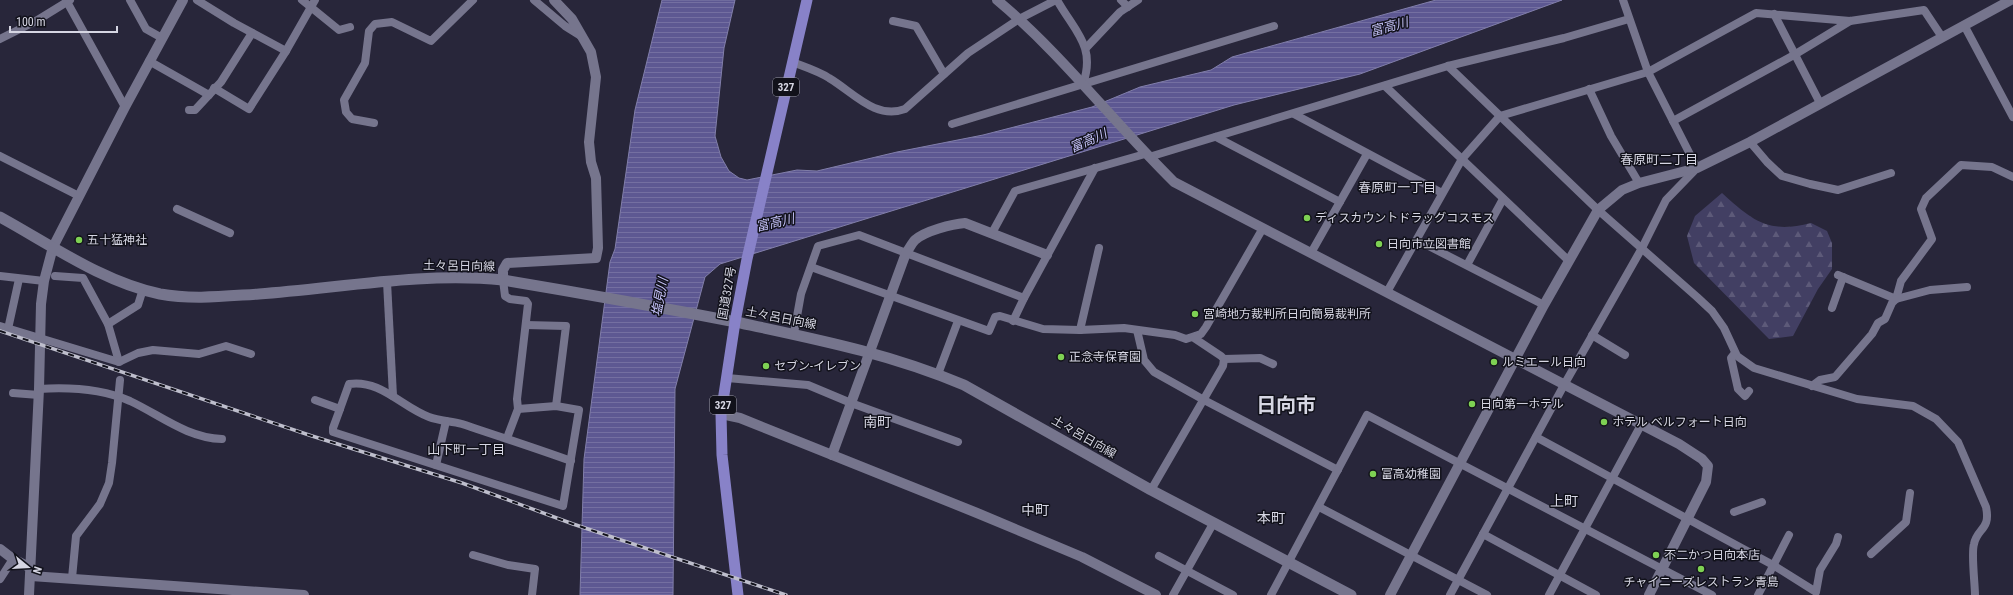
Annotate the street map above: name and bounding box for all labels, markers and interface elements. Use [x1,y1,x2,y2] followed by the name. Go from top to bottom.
[10,8,117,34] scale bar
[1368,14,1412,39] water label: 富高川
[16,15,46,29] text: 100 m
[773,78,799,96] road number: 327
[1067,125,1111,155] water label: 富高川
[1620,152,1698,167] district label: 春原町二丁目
[1358,180,1436,195] district label: 春原町一丁目
[754,210,798,234] water label: 富高川
[1315,211,1494,225] place label: ディスカウントドラッグコスモス
[1302,213,1312,223] marker: ディスカウントドラッグコスモス
[87,233,147,247] place label: 五十猛神社
[74,235,84,245] marker: 五十猛神社
[1387,237,1471,251] place label: 日向市立図書館
[1374,239,1384,249] marker: 日向市立図書館
[423,258,495,274] street label: 土々呂日向線
[715,265,739,321] street label: 国道327号
[648,275,671,318] water label: 塩見川
[744,304,818,332] street label: 土々呂日向線
[1203,307,1371,321] place label: 宮崎地方裁判所日向簡易裁判所
[1190,309,1200,319] marker: 宮崎地方裁判所日向簡易裁判所
[1069,350,1141,364] place label: 正念寺保育園
[1056,352,1066,362] marker: 正念寺保育園
[1502,355,1586,369] place label: ルミエール日向
[1489,357,1499,367] marker: ルミエール日向
[774,359,861,373] place label: セブン-イレブン
[761,361,771,371] marker: セブン-イレブン
[1256,393,1316,417] district label: 日向市
[710,396,736,414] road number: 327
[1480,397,1564,411] place label: 日向第一ホテル
[1467,399,1477,409] marker: 日向第一ホテル
[1049,413,1119,461] street label: 土々呂日向線
[863,414,891,430] district label: 南町
[1612,415,1747,429] place label: ホテル ベルフォート日向
[1599,417,1609,427] marker: ホテル ベルフォート日向
[427,442,505,457] district label: 山下町一丁目
[1381,467,1441,481] place label: 富高幼稚園
[1368,469,1378,479] marker: 富高幼稚園
[1550,493,1578,509] district label: 上町
[1021,502,1049,518] district label: 中町
[1257,510,1285,526] district label: 本町
[8,547,48,587] north arrow
[1664,548,1760,562] place label: 不二かつ日向本店
[1651,550,1661,560] marker: 不二かつ日向本店
[1696,564,1706,574] marker: チャイニーズレストラン青島
[30,565,44,575] text: N
[1623,575,1779,589] place label: チャイニーズレストラン青島

